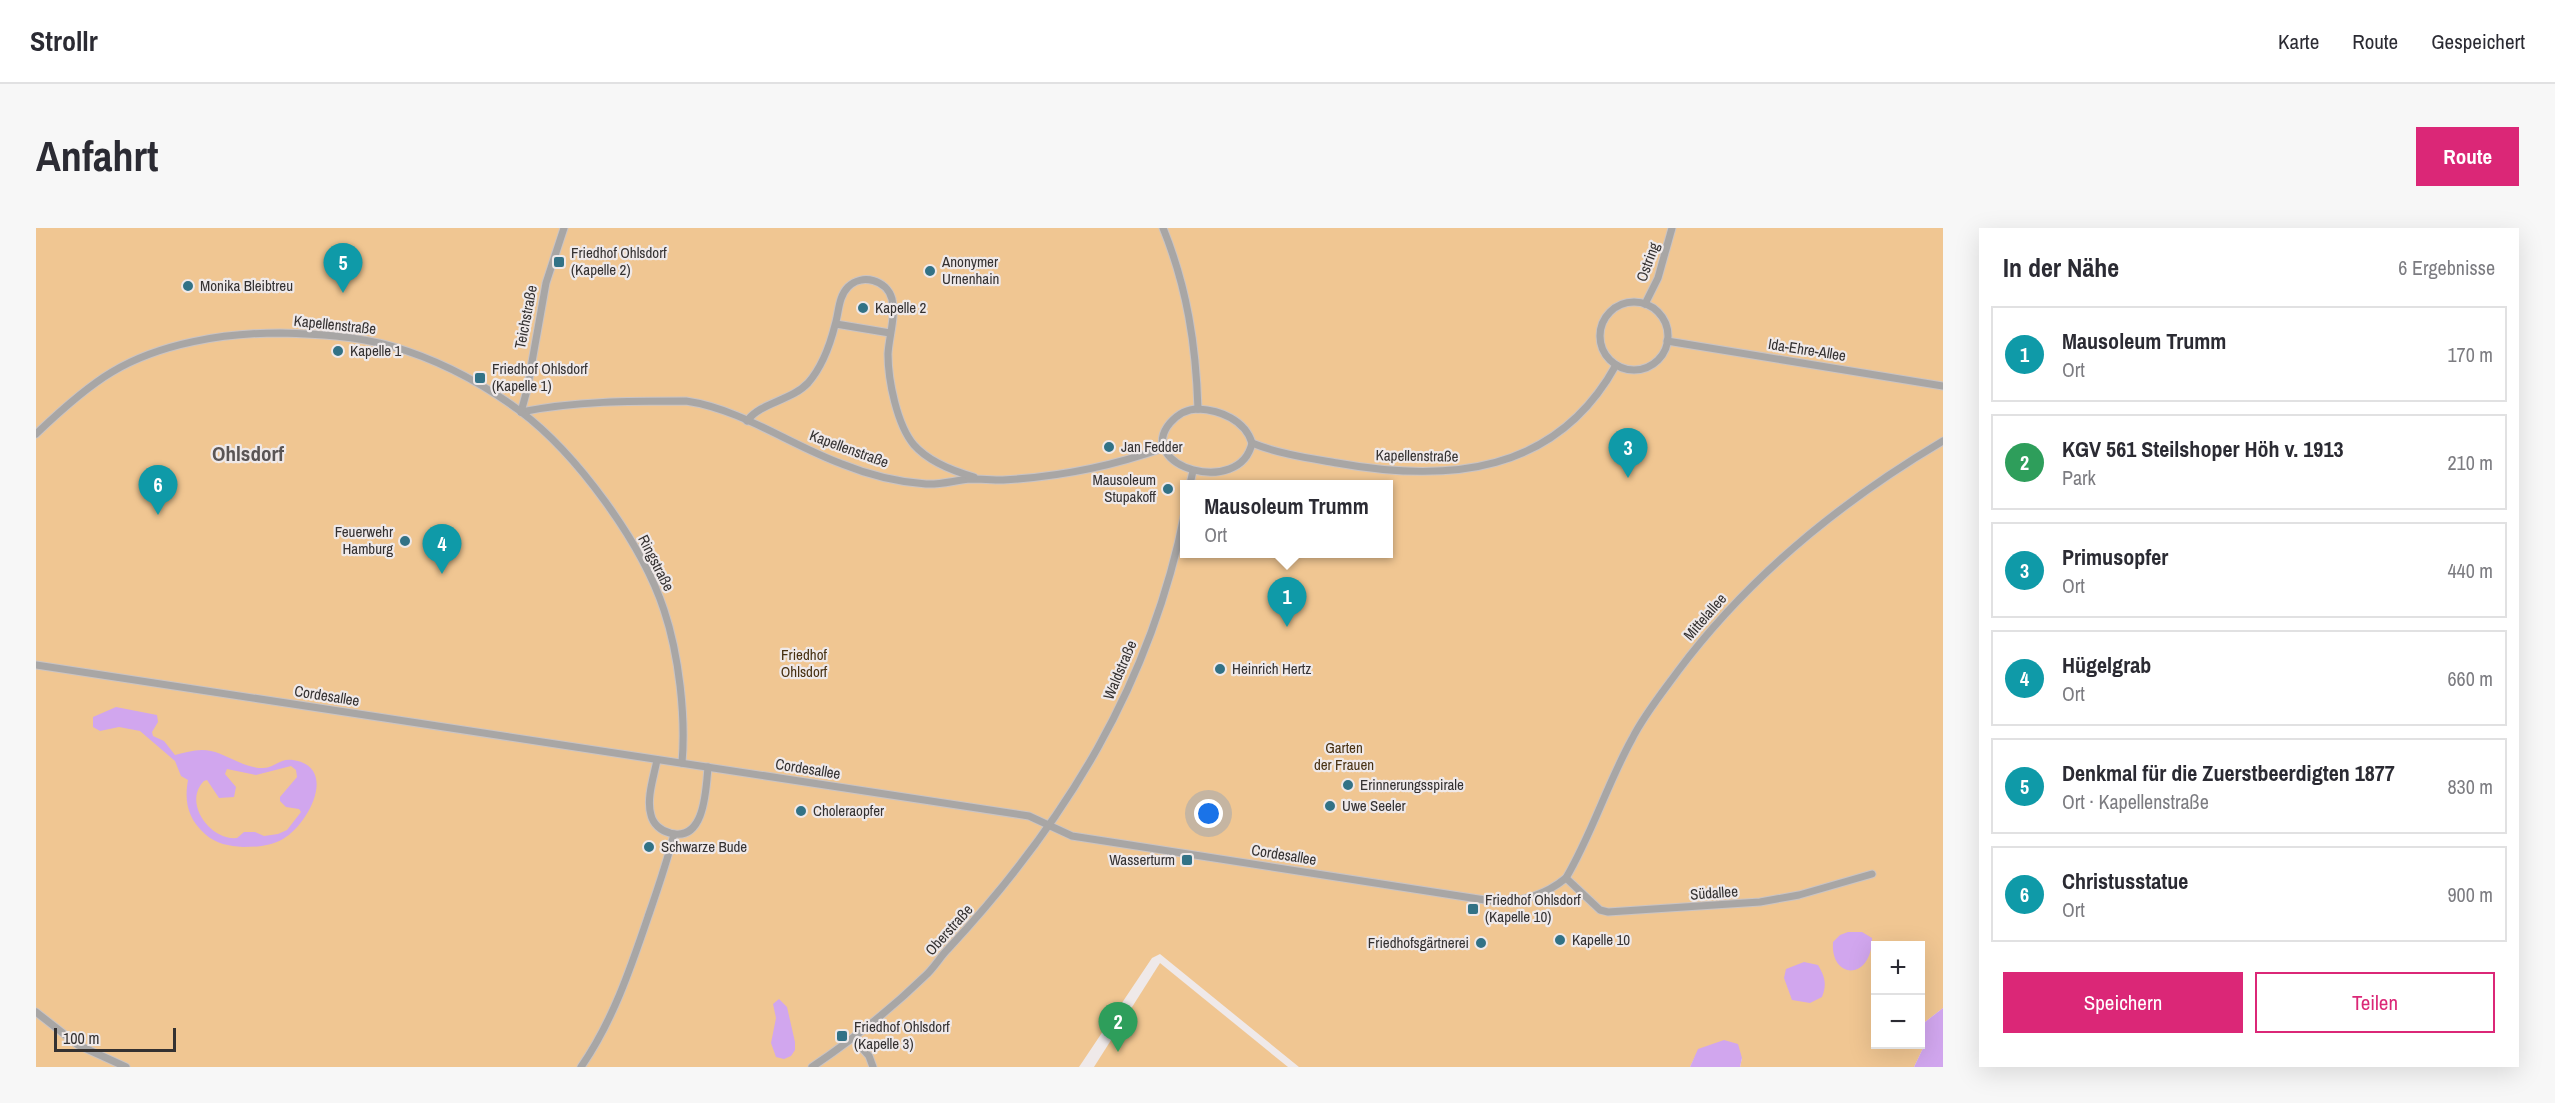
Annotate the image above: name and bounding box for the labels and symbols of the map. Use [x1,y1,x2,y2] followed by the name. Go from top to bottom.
[1631,239,1664,284] street label: Ostring
[571,242,667,280] place label: Friedhof Ohlsdorf (Kapelle 2)
[324,244,362,293] pin: 5
[941,251,999,289] place label: Anonymer Urnenhain
[552,255,566,269] marker: Friedhof Ohlsdorf (Kapelle 2)
[923,264,937,278] marker: Anonymer Urnenhain
[200,275,293,296] place label: Monika Bleibtreu
[181,279,195,293] marker: Monika Bleibtreu
[509,283,542,350] street label: Teichstraße
[875,297,926,318] place label: Kapelle 2
[856,301,870,315] marker: Kapelle 2
[293,310,377,339] street label: Kapellenstraße
[1767,333,1848,366] street label: Ida-Ehre-Allee
[350,340,401,361] place label: Kapelle 1
[331,344,345,358] marker: Kapelle 1
[492,358,588,396] place label: Friedhof Ohlsdorf (Kapelle 1)
[473,371,487,385] marker: Friedhof Ohlsdorf (Kapelle 1)
[807,425,892,473] street label: Kapellenstraße
[1608,428,1648,478] pin: 3
[1121,436,1183,457] place label: Jan Fedder
[212,439,284,468] district label: Ohlsdorf
[1102,440,1116,454] marker: Jan Fedder
[1375,444,1459,467] street label: Kapellenstraße
[138,466,178,515] pin: 6
[1092,469,1156,507] place label: Mausoleum Stupakoff
[1161,482,1175,496] marker: Mausoleum Stupakoff
[335,521,393,559] place label: Feuerwehr Hamburg
[422,524,462,574] pin: 4
[633,531,680,595] street label: Ringstraße
[398,534,412,548] marker: Feuerwehr Hamburg
[1268,578,1306,627] pin: 1
[1678,589,1731,645] street label: Mittelallee
[1098,637,1141,703] street label: Waldstraße
[781,644,828,682] park label: Friedhof Ohlsdorf
[1232,658,1311,679] place label: Heinrich Hertz
[1213,662,1227,676] marker: Heinrich Hertz
[293,680,361,711] street label: Cordesallee
[1314,737,1374,775] park label: Garten der Frauen
[774,753,842,784] street label: Cordesallee
[1360,774,1464,795] place label: Erinnerungsspirale
[1341,778,1355,792] marker: Erinnerungsspirale
[1342,795,1406,816] place label: Uwe Seeler
[1194,799,1223,828] your location
[1323,799,1337,813] marker: Uwe Seeler
[813,800,884,821] place label: Choleraopfer
[794,804,808,818] marker: Choleraopfer
[661,836,747,857] place label: Schwarze Bude
[1250,839,1318,870] street label: Cordesallee
[642,840,656,854] marker: Schwarze Bude
[1109,849,1175,870] place label: Wasserturm
[1180,853,1194,867] marker: Wasserturm
[1689,880,1739,905] street label: Südallee
[1485,889,1581,927] place label: Friedhof Ohlsdorf (Kapelle 10)
[920,899,977,960] street label: Oberstraße
[1466,902,1480,916] marker: Friedhof Ohlsdorf (Kapelle 10)
[1572,929,1630,950] place label: Kapelle 10
[1368,932,1469,953] place label: Friedhofsgärtnerei
[1553,933,1567,947] marker: Kapelle 10
[1474,936,1488,950] marker: Friedhofsgärtnerei
[1098,1002,1138,1052] pin: 2
[854,1016,950,1054] place label: Friedhof Ohlsdorf (Kapelle 3)
[54,1025,176,1052] scale bar
[835,1029,849,1043] marker: Friedhof Ohlsdorf (Kapelle 3)

